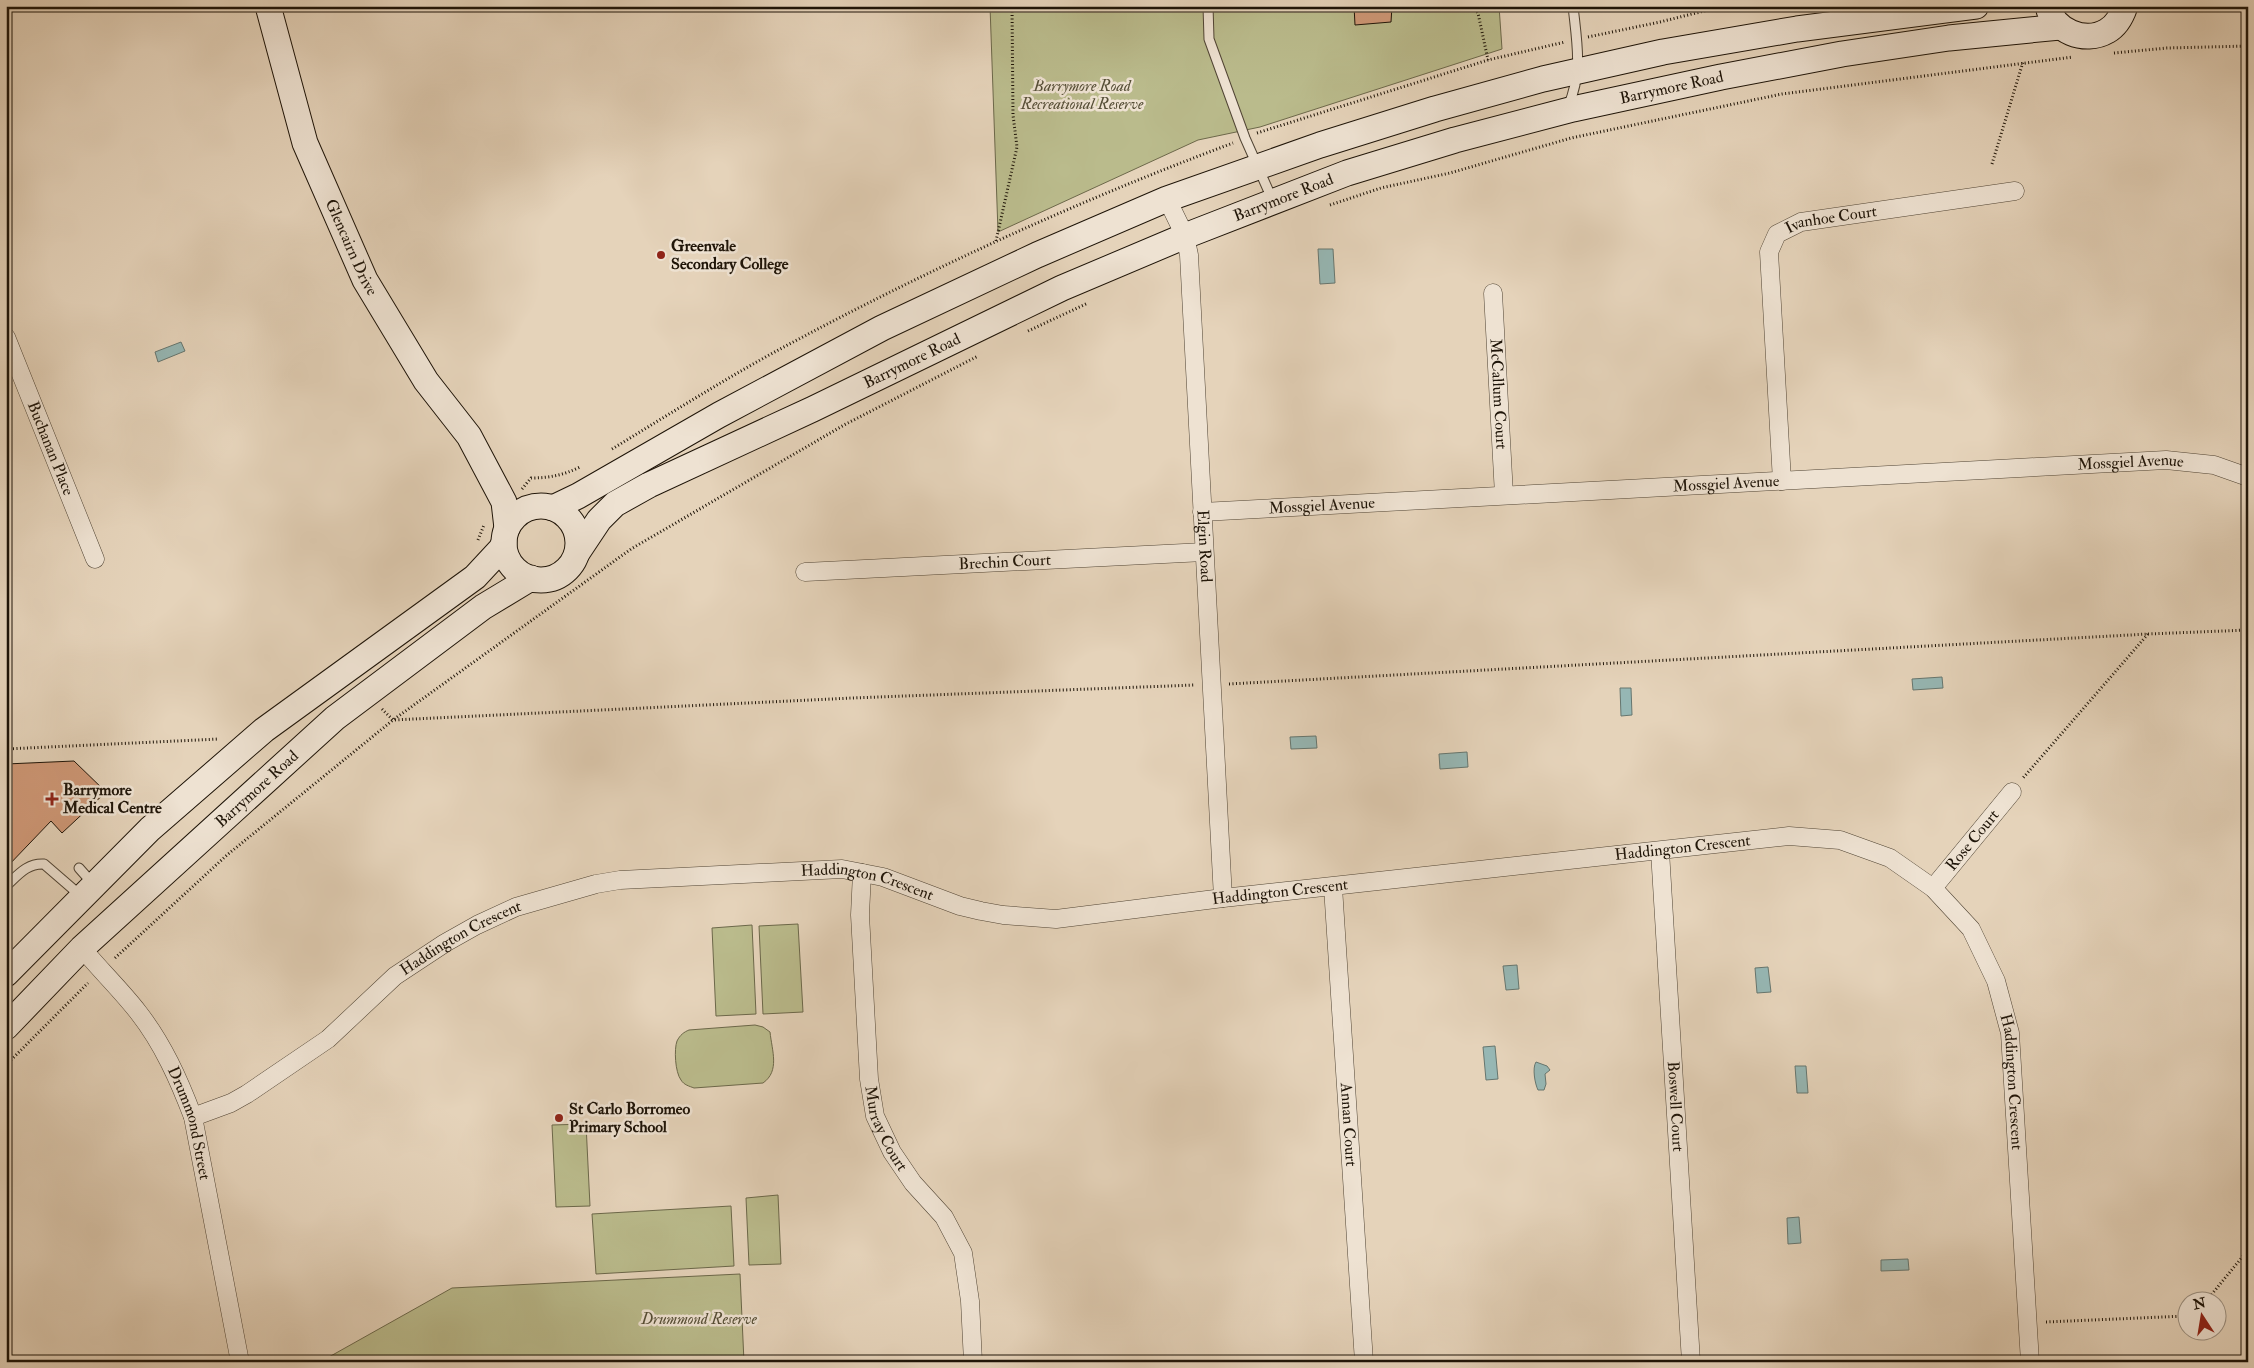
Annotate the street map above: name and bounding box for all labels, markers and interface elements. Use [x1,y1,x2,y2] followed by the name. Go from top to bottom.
[1618,67,1725,109] street label: Barrymore Road
[1020,76,1144,114] park label: Barrymore Road Recreational Reserve
[1231,169,1336,226] street label: Barrymore Road
[321,196,382,300] street label: Glencairn Drive
[1782,201,1878,238] street label: Ivanhoe Court
[671,236,789,275] place label: Greenvale Secondary College
[655,249,667,261] marker: Greenvale Secondary College
[860,329,964,393] street label: Barrymore Road
[1485,338,1511,450] street label: McCallum Court
[23,398,79,499] street label: Buchanan Place
[2077,450,2185,475] street label: Mossgiel Avenue
[1673,471,1780,497] street label: Mossgiel Avenue
[1268,493,1376,518] street label: Mossgiel Avenue
[1192,509,1216,583] street label: Elgin Road
[958,550,1052,574] street label: Brechin Court
[211,746,303,832] street label: Barrymore Road
[62,780,162,818] place label: Barrymore Medical Centre
[45,792,59,806] marker: Barrymore Medical Centre
[1941,805,2003,875] street label: Rose Court
[1614,830,1752,865] street label: Haddington Crescent
[800,859,936,905] street label: Haddington Crescent
[1211,874,1349,909] street label: Haddington Crescent
[396,896,523,980] street label: Haddington Crescent
[1995,1012,2027,1150] street label: Haddington Crescent
[1663,1061,1688,1152] street label: Boswell Court
[163,1063,215,1182] street label: Drummond Street
[1336,1081,1361,1167] street label: Annan Court
[860,1084,912,1175] street label: Murray Court
[569,1099,690,1138] place label: St Carlo Borromeo Primary School
[553,1112,565,1124] marker: St Carlo Borromeo Primary School
[2176,1290,2226,1340] north arrow
[2191,1294,2208,1314] text: N
[640,1309,757,1329] park label: Drummond Reserve

